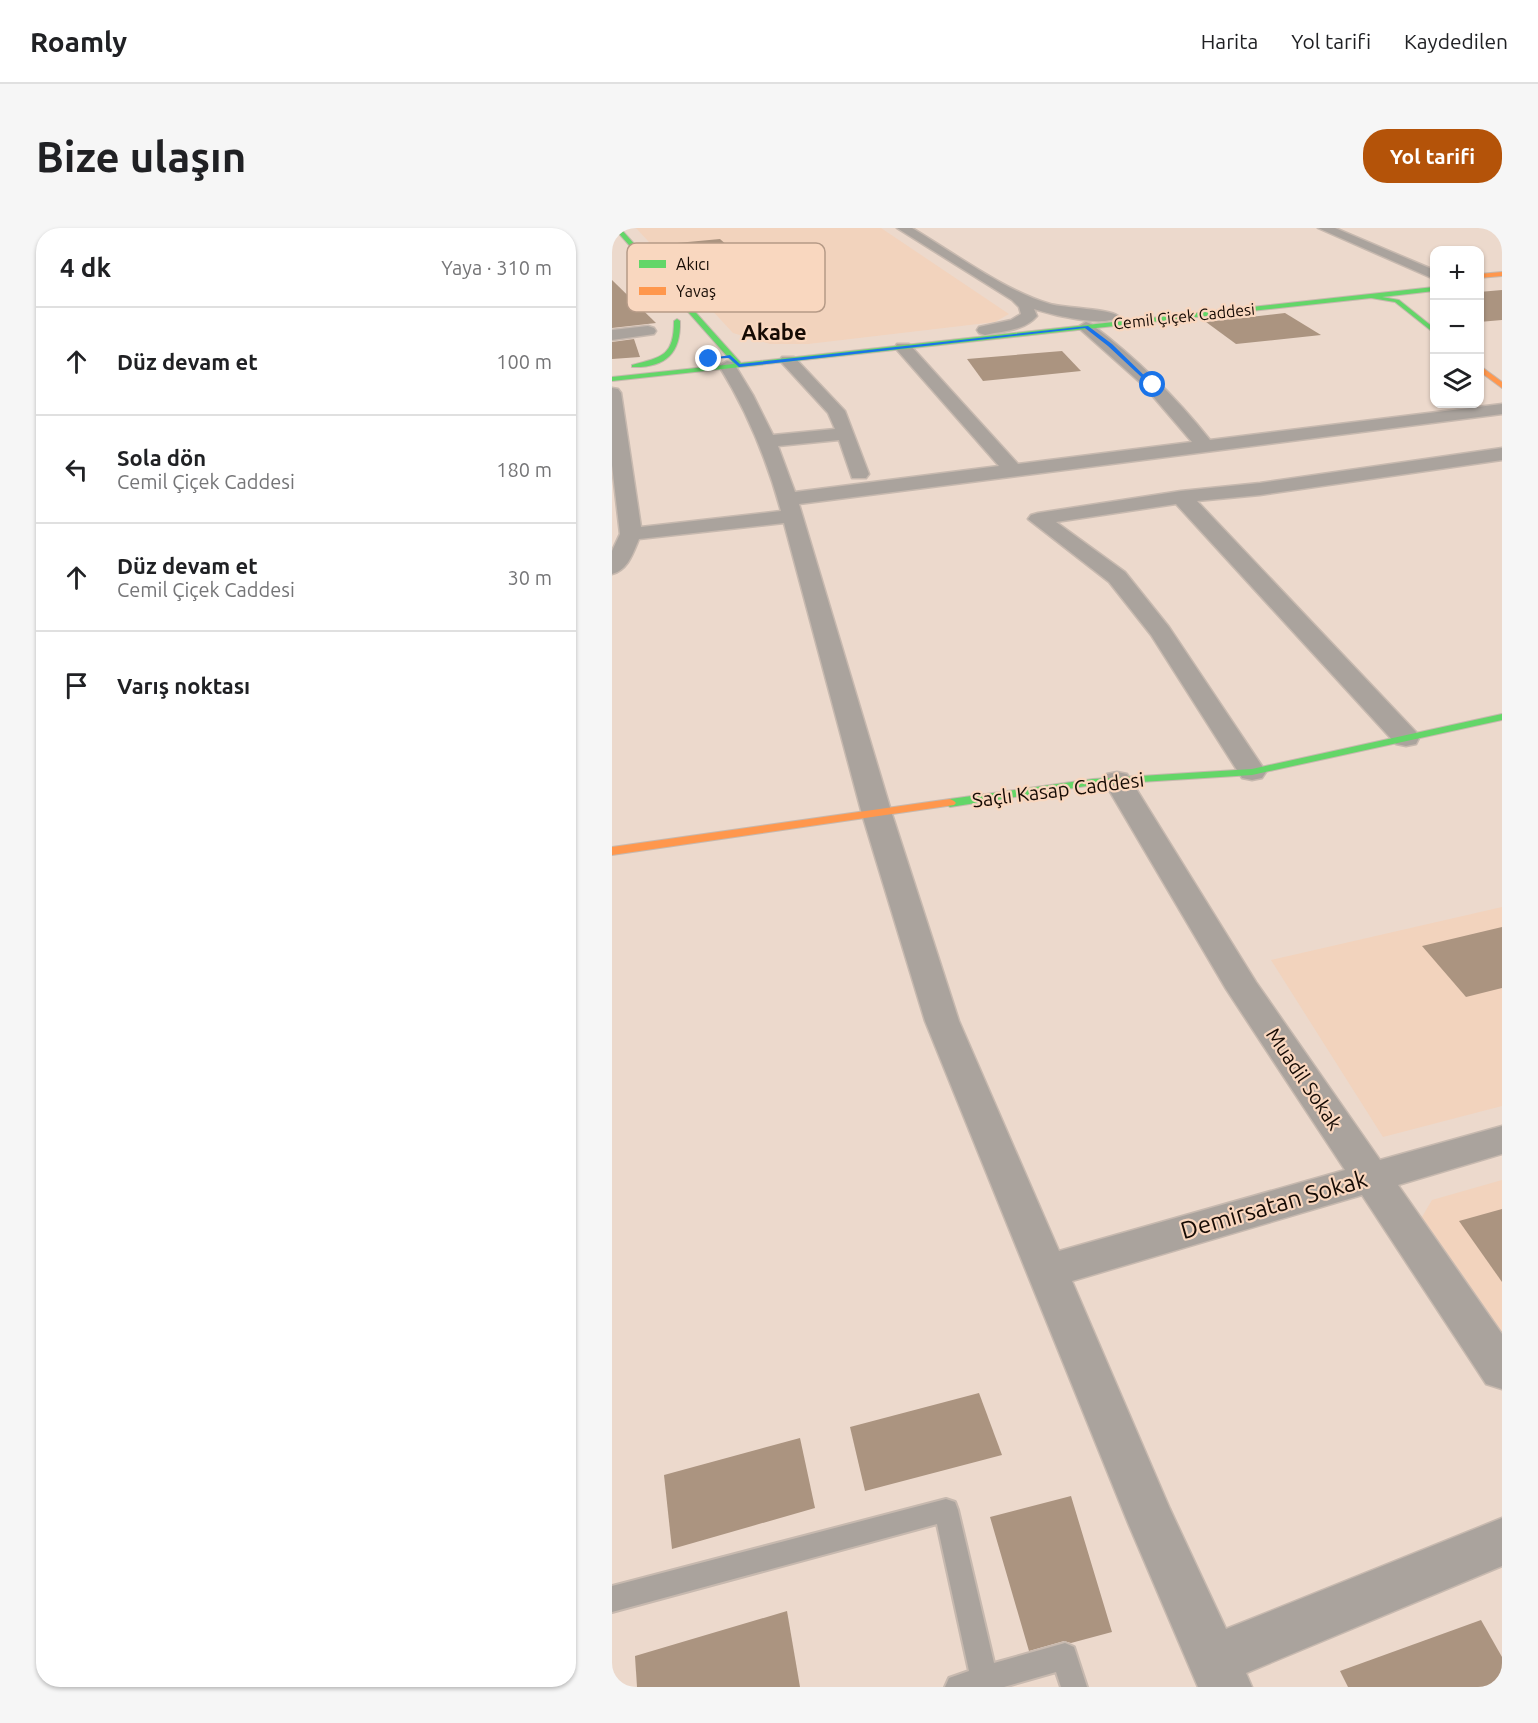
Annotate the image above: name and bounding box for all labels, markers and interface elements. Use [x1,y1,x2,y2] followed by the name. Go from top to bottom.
[30,26,127,57] text: Roamly
[1201,29,1258,53] text: Harita
[1291,29,1371,53] text: Yol tarifi
[1404,29,1508,53] text: Kaydedilen
[1363,129,1502,183] button: Yol tarifi
[36,133,246,180] text: Bize ulaşın
[627,243,825,312] legend
[1430,246,1484,408] map controls
[1430,246,1484,300] button: +
[60,253,111,282] text: 4 dk
[676,255,710,273] text: Akıcı
[441,256,552,279] text: Yaya · 310 m
[676,282,716,300] text: Yavaş
[1112,300,1256,332] street label: Cemil Çiçek Caddesi
[1430,300,1484,354] button: −
[741,319,807,344] district label: Akabe
[60,345,93,378] icon: ahead
[695,345,721,371] route end
[117,349,258,374] text: Düz devam et
[496,350,552,373] text: 100 m
[1430,354,1484,408] button: layers
[1139,371,1165,397] route start
[117,445,206,470] text: Sola dön
[60,453,93,486] icon: left
[496,458,552,481] text: 180 m
[117,470,295,493] text: Cemil Çiçek Caddesi
[117,553,258,578] text: Düz devam et
[60,561,93,594] icon: ahead
[508,566,552,589] text: 30 m
[117,578,295,601] text: Cemil Çiçek Caddesi
[60,669,93,702] icon: arrive
[117,673,250,698] text: Varış noktası
[971,768,1145,811] street label: Saçlı Kasap Caddesi
[1262,1023,1347,1134] street label: Muadil Sokak
[1178,1165,1370,1244] street label: Demirsatan Sokak

